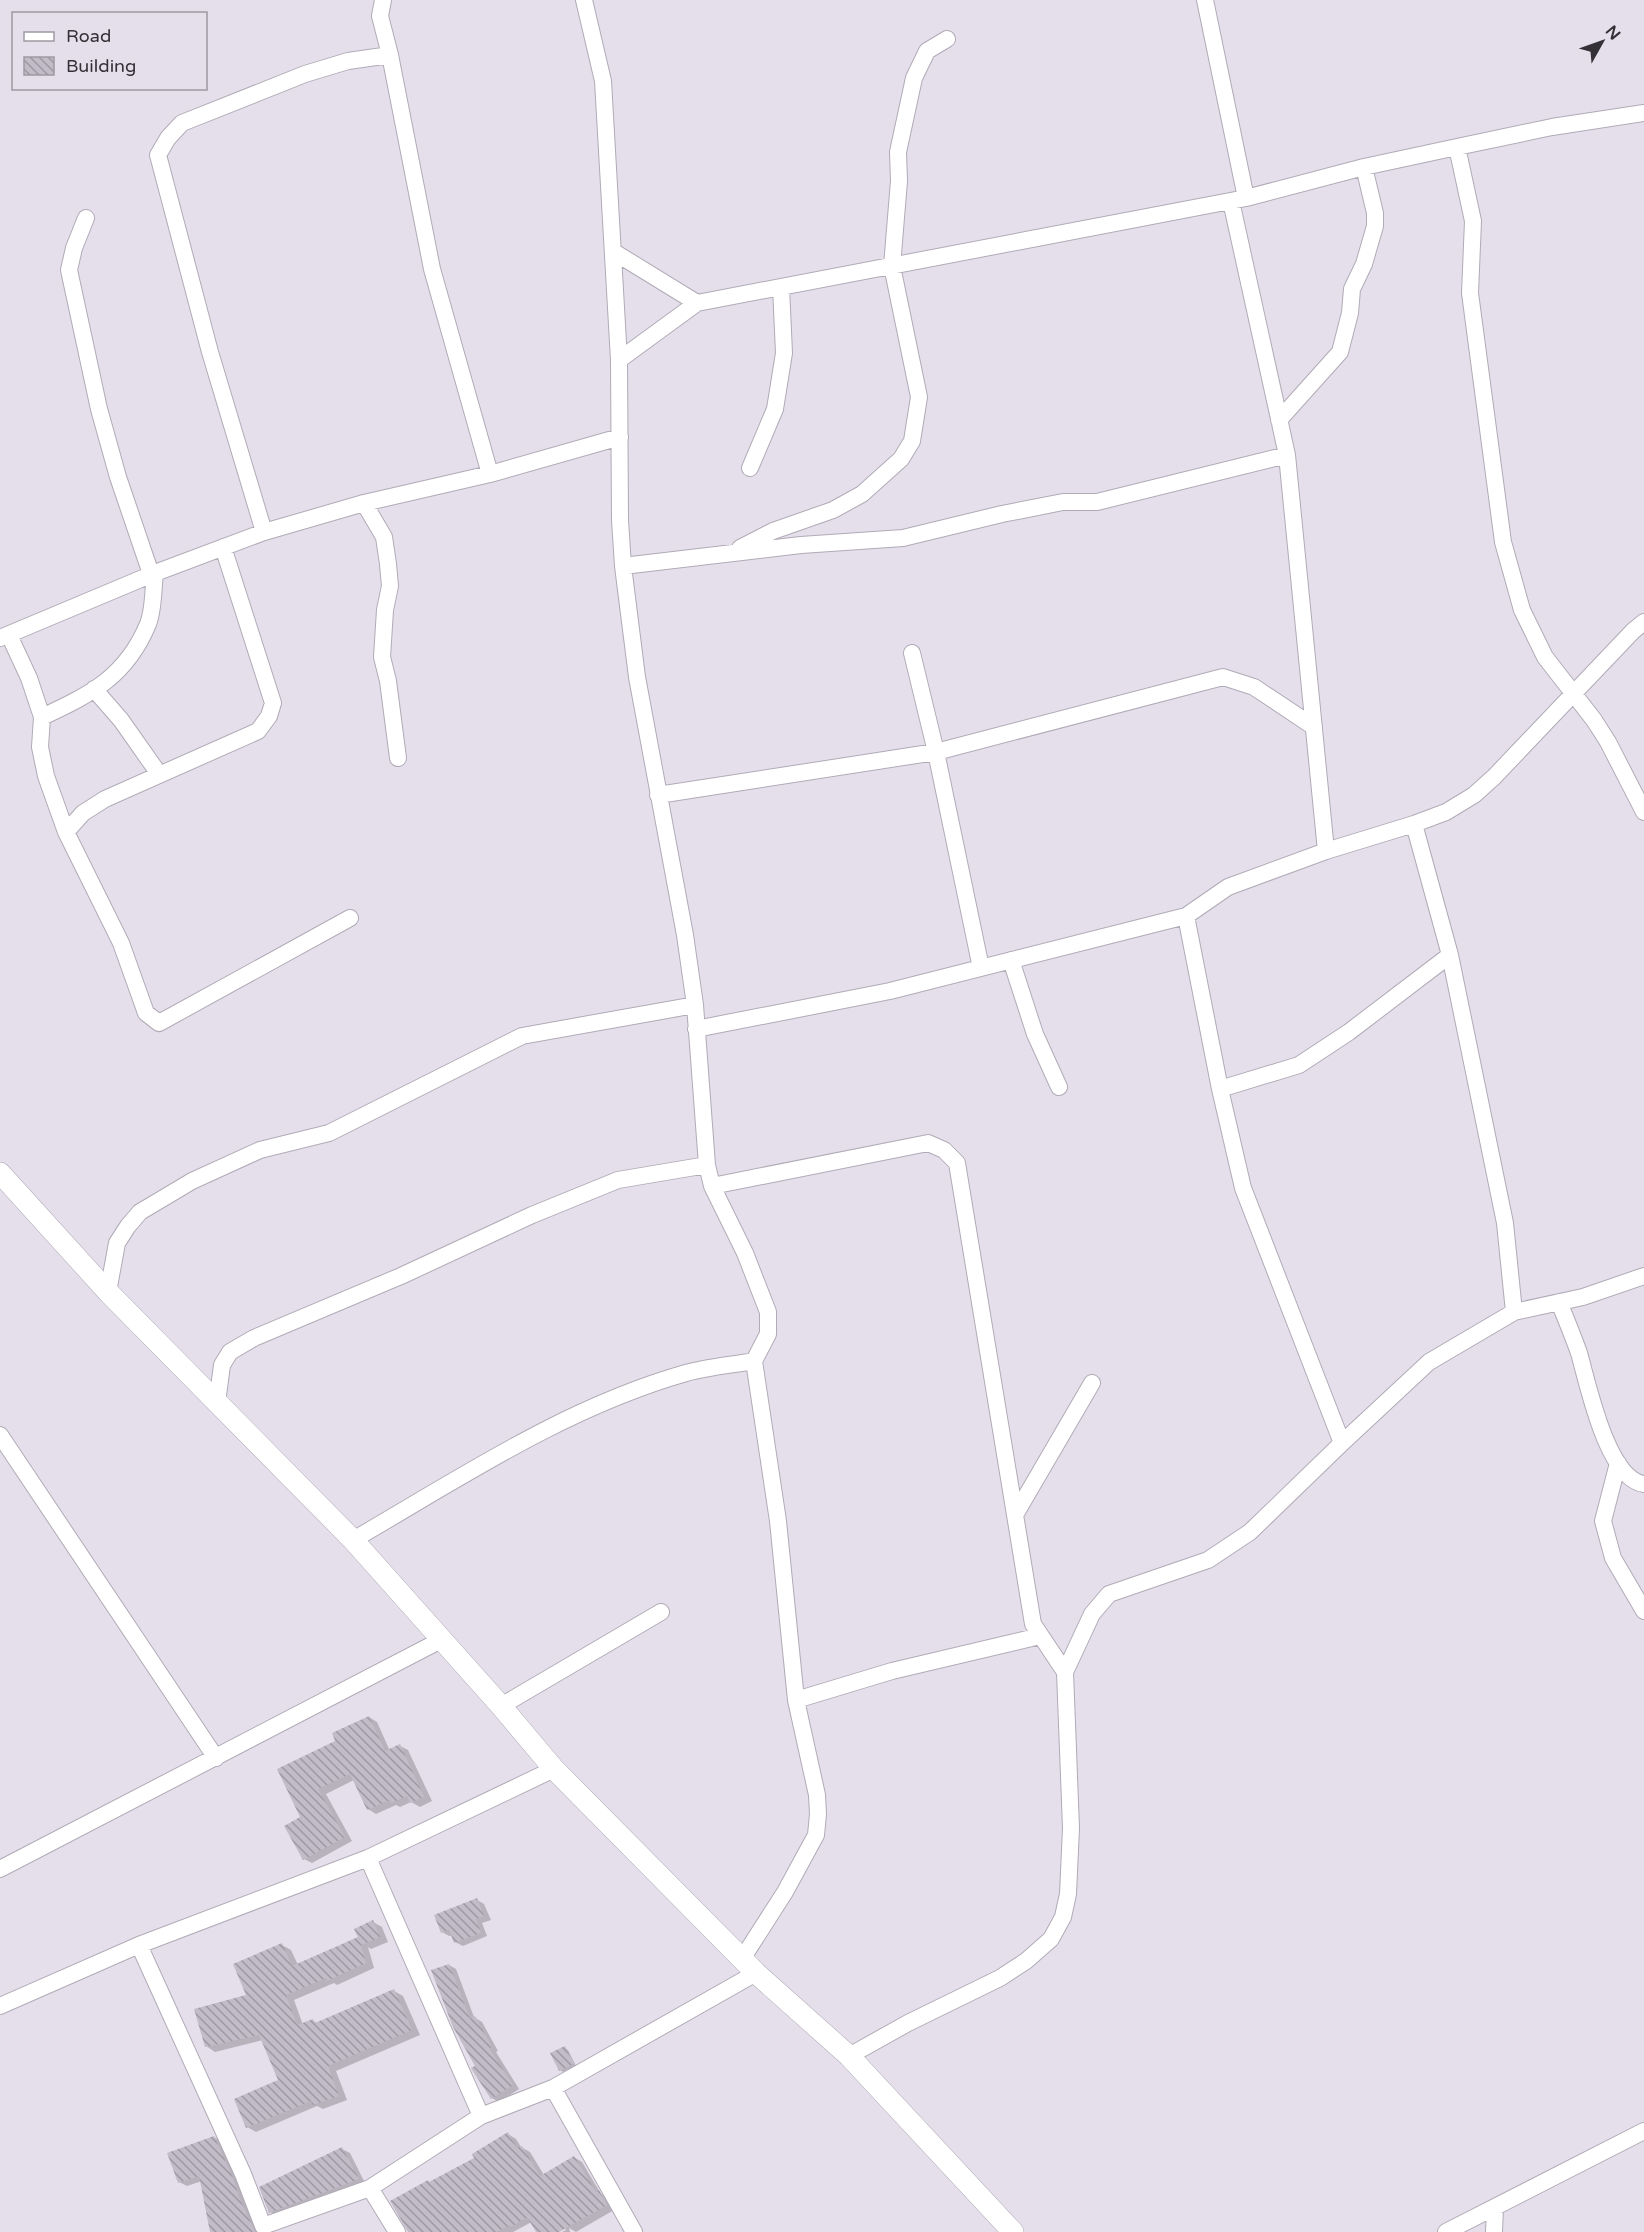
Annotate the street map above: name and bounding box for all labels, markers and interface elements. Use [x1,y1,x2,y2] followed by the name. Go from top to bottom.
[12,12,207,90] legend
[1572,12,1632,72] north arrow
[1601,22,1625,44] text: N
[66,25,111,47] text: Road
[66,55,136,77] text: Building

